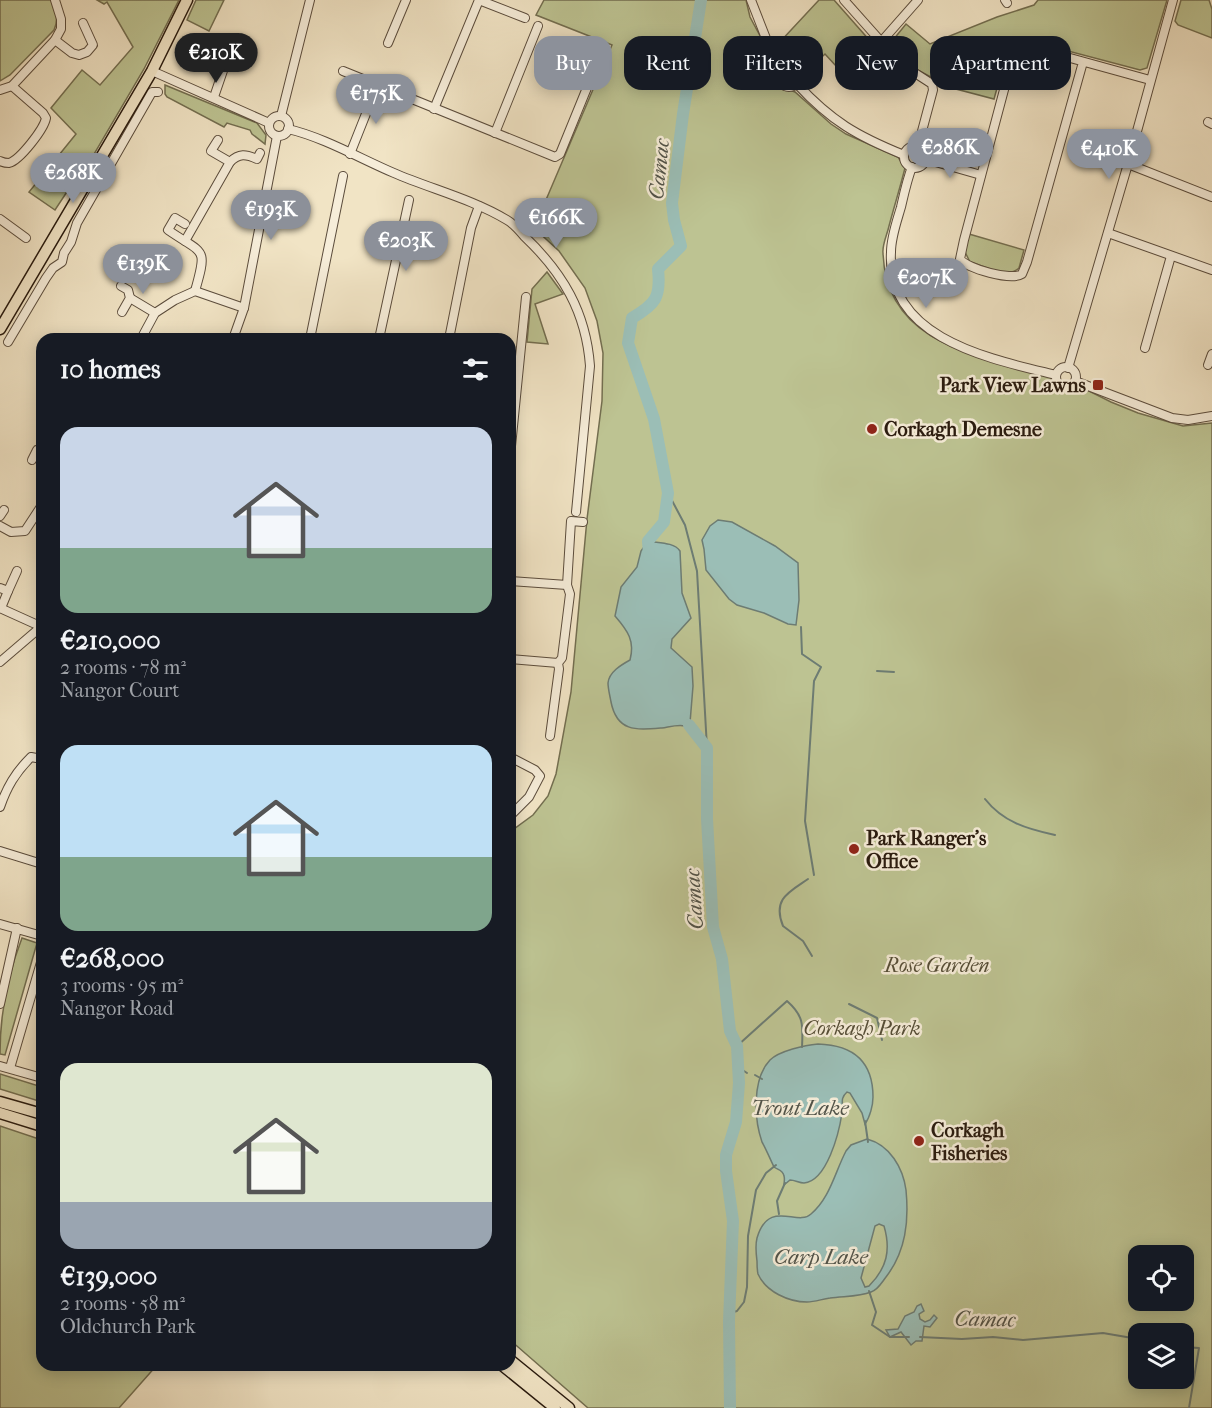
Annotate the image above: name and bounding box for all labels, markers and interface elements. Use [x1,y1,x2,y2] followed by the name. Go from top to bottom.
[174,33,258,84] pin: €210K
[534,36,612,90] chip: Buy
[624,36,711,90] chip: Rent
[723,36,823,90] chip: Filters
[835,36,918,90] chip: New
[930,36,1071,90] chip: Apartment
[189,41,243,64] text: €210K
[334,74,418,125] pin: €175K
[350,82,402,105] text: €175K
[908,128,992,179] pin: €286K
[1067,129,1151,180] pin: €410K
[644,136,674,201] water label: Camac
[921,136,979,159] text: €286K
[1081,137,1137,160] text: €410K
[31,153,115,204] pin: €268K
[44,161,102,184] text: €268K
[229,190,313,241] pin: €193K
[245,198,297,221] text: €193K
[514,198,598,249] pin: €166K
[528,206,584,229] text: €166K
[364,221,448,272] pin: €203K
[378,229,434,252] text: €203K
[101,244,185,295] pin: €139K
[117,252,169,275] text: €139K
[884,258,968,309] pin: €207K
[897,266,955,289] text: €207K
[459,353,492,386] icon: filters
[60,354,161,385] text: 10 homes
[939,374,1087,397] place label: Park View Lawns
[1091,378,1105,392] marker: Park View Lawns
[884,418,1042,441] place label: Corkagh Demesne
[865,422,879,436] marker: Corkagh Demesne
[222,466,330,574] icon: home
[60,625,161,656] text: €210,000
[60,656,186,679] text: 2 rooms · 78 m²
[60,679,180,702] text: Nangor Court
[222,784,330,892] icon: home
[866,827,987,873] place label: Park Ranger's Office
[847,842,861,856] marker: Park Ranger's Office
[680,867,708,930] water label: Camac
[60,943,164,974] text: €268,000
[883,954,989,977] park label: Rose Garden
[60,974,183,997] text: 3 rooms · 95 m²
[60,997,174,1020] text: Nangor Road
[804,1017,920,1040] park label: Corkagh Park
[751,1096,849,1120] water label: Trout Lake
[222,1102,330,1210] icon: home
[930,1119,1008,1165] place label: Corkagh Fisheries
[912,1134,926,1148] marker: Corkagh Fisheries
[774,1245,869,1269] water label: Carp Lake
[1128,1245,1194,1389] map controls
[1128,1245,1194,1311] button: locate
[60,1261,157,1292] text: €139,000
[60,1292,185,1315] text: 2 rooms · 58 m²
[954,1306,1017,1332] water label: Camac
[60,1315,196,1338] text: Oldchurch Park
[1128,1323,1194,1389] button: layers

